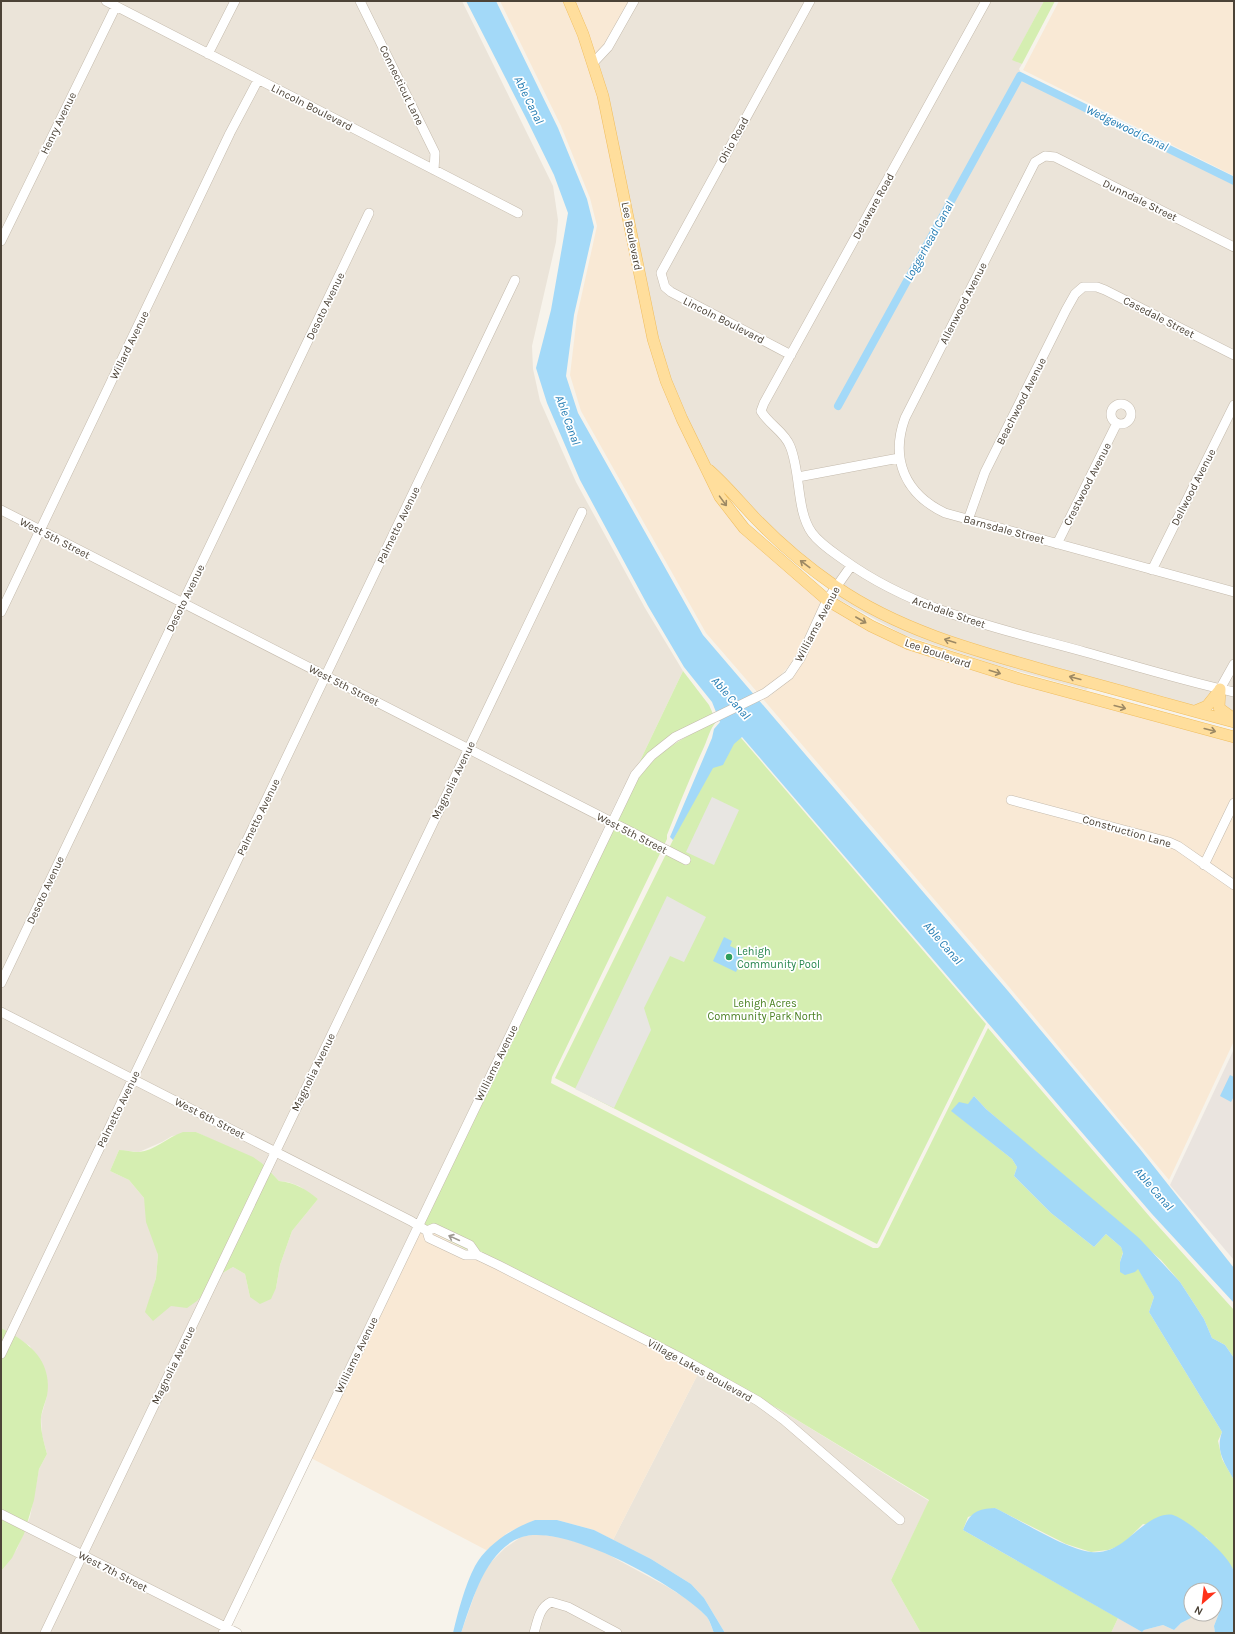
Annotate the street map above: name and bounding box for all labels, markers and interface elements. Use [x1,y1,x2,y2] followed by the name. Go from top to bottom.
[377,43,427,128] street label: Connecticut Lane
[511,74,547,126] water label: Able Canal
[269,81,355,134] street label: Lincoln Boulevard
[38,90,79,156] street label: Henry Avenue
[1084,102,1170,154] water label: Wedgewood Canal
[715,115,751,166] street label: Ohio Road
[850,171,897,242] street label: Delaware Road
[1100,177,1179,224] street label: Dunndale Street
[901,199,957,283] water label: Loggerhead Canal
[619,201,645,271] street label: Lee Boulevard
[937,260,990,346] street label: Allenwood Avenue
[303,270,348,342] street label: Desoto Avenue
[681,294,767,347] street label: Lincoln Boulevard
[1121,294,1197,341] street label: Casedale Street
[107,309,152,382] street label: Willard Avenue
[994,355,1049,447] street label: Beachwood Avenue
[553,393,583,447] water label: Able Canal
[1061,440,1114,528] street label: Crestwood Avenue
[1168,446,1219,528] street label: Dellwood Avenue
[374,484,423,566] street label: Palmetto Avenue
[719,495,727,506] one-way arrow
[962,512,1046,547] street label: Barnsdale Street
[17,515,92,562] street label: West 5th Street
[799,560,810,568] one-way arrow
[163,562,208,634] street label: Desoto Avenue
[792,584,843,664] street label: Williams Avenue
[910,594,987,631] street label: Archdale Street
[855,617,867,625] one-way arrow
[903,636,973,671] street label: Lee Boulevard
[944,637,957,644] one-way arrow
[306,662,381,709] street label: West 5th Street
[988,669,1001,676] one-way arrow
[709,674,753,722] water label: Able Canal
[1069,674,1082,681] one-way arrow
[1113,704,1126,711] one-way arrow
[1203,727,1216,734] one-way arrow
[429,739,478,821] street label: Magnolia Avenue
[234,776,283,858] street label: Palmetto Avenue
[594,810,669,857] street label: West 5th Street
[1081,813,1173,850] street label: Construction Lane
[24,854,67,926] street label: Desoto Avenue
[921,919,965,967] water label: Able Canal
[737,945,820,971] place label: Lehigh Community Pool
[724,952,734,962] marker: Lehigh Community Pool
[707,997,823,1023] park label: Lehigh Acres Community Park North
[472,1023,521,1104] street label: Williams Avenue
[289,1031,338,1113] street label: Magnolia Avenue
[94,1068,143,1150] street label: Palmetto Avenue
[172,1095,247,1142] street label: West 6th Street
[1132,1165,1176,1213] water label: Able Canal
[449,1233,461,1241] one-way arrow
[332,1315,381,1396] street label: Williams Avenue
[149,1324,198,1406] street label: Magnolia Avenue
[645,1336,754,1405] street label: Village Lakes Boulevard
[76,1548,150,1595] street label: West 7th Street
[1183,1582,1223,1622] north arrow
[1192,1603,1205,1618] text: N

